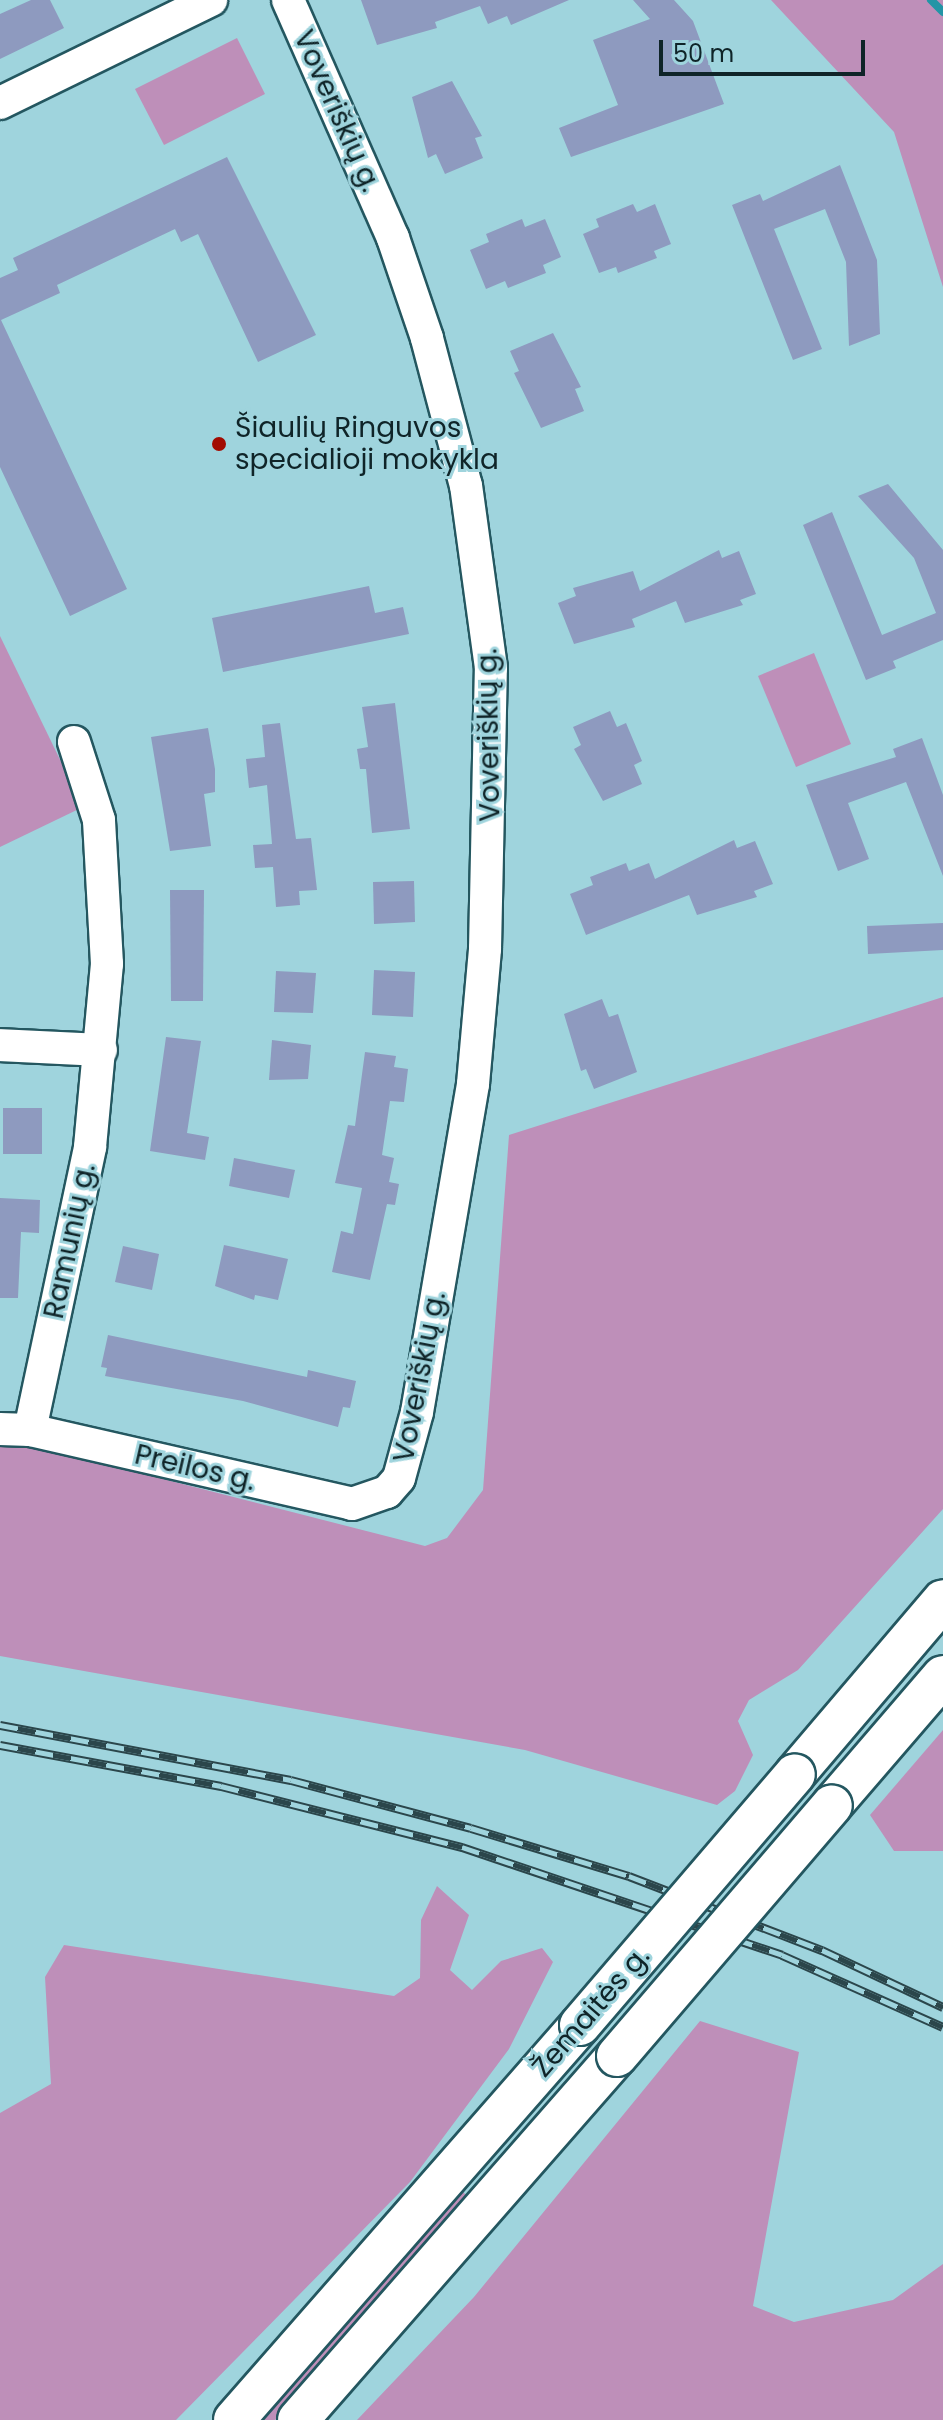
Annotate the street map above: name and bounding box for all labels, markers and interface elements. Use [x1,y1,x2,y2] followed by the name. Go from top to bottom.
[663,24,869,74] scale bar
[286,25,388,197] street label: Voveriškių g.
[673,37,734,70] text: 50 m
[235,411,499,477] place label: Šiaulių Ringuvos specialioji mokykla
[210,435,228,453] marker: Šiaulių Ringuvos specialioji mokykla
[471,648,507,822] street label: Voveriškių g.
[37,1160,103,1322] street label: Ramunių g.
[387,1289,453,1465] street label: Voveriškių g.
[131,1438,259,1498] street label: Preilos g.
[525,1940,657,2084] street label: Žemaitės g.

